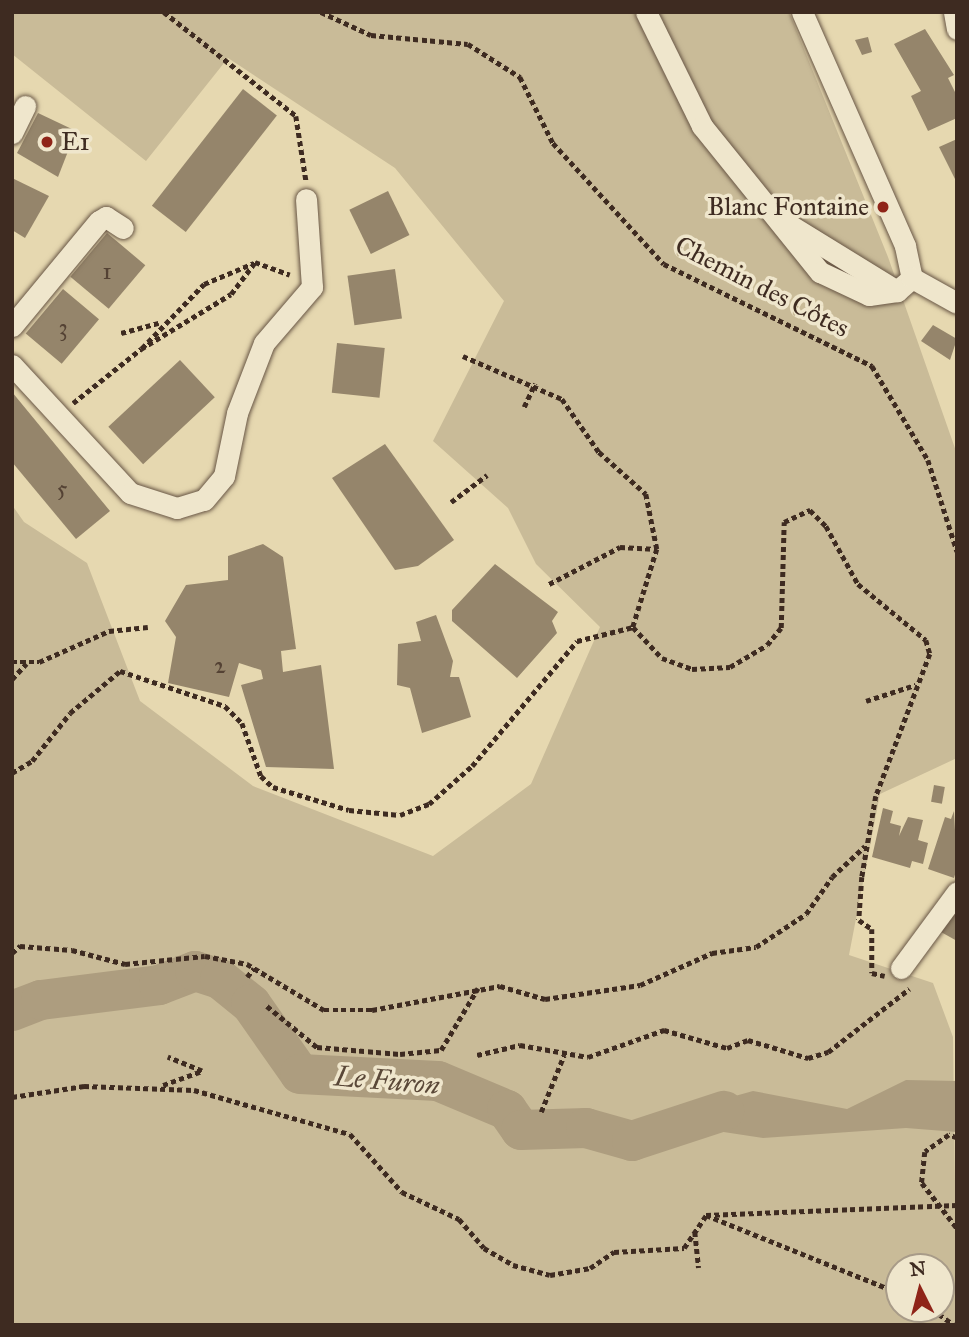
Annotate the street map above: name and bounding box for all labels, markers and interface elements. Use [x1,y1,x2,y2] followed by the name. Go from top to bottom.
[61,126,90,158] place label: E1
[39,134,55,150] marker: E1
[707,191,869,223] place label: Blanc Fontaine
[875,199,891,215] marker: Blanc Fontaine
[670,230,854,344] street label: Chemin des Côtes
[102,257,112,285] house number: 1
[58,313,68,341] house number: 3
[57,474,67,502] house number: 5
[214,651,226,679] house number: 2
[333,1060,441,1102] water label: Le Furon
[885,1253,955,1323] north arrow
[909,1256,927,1281] text: N

